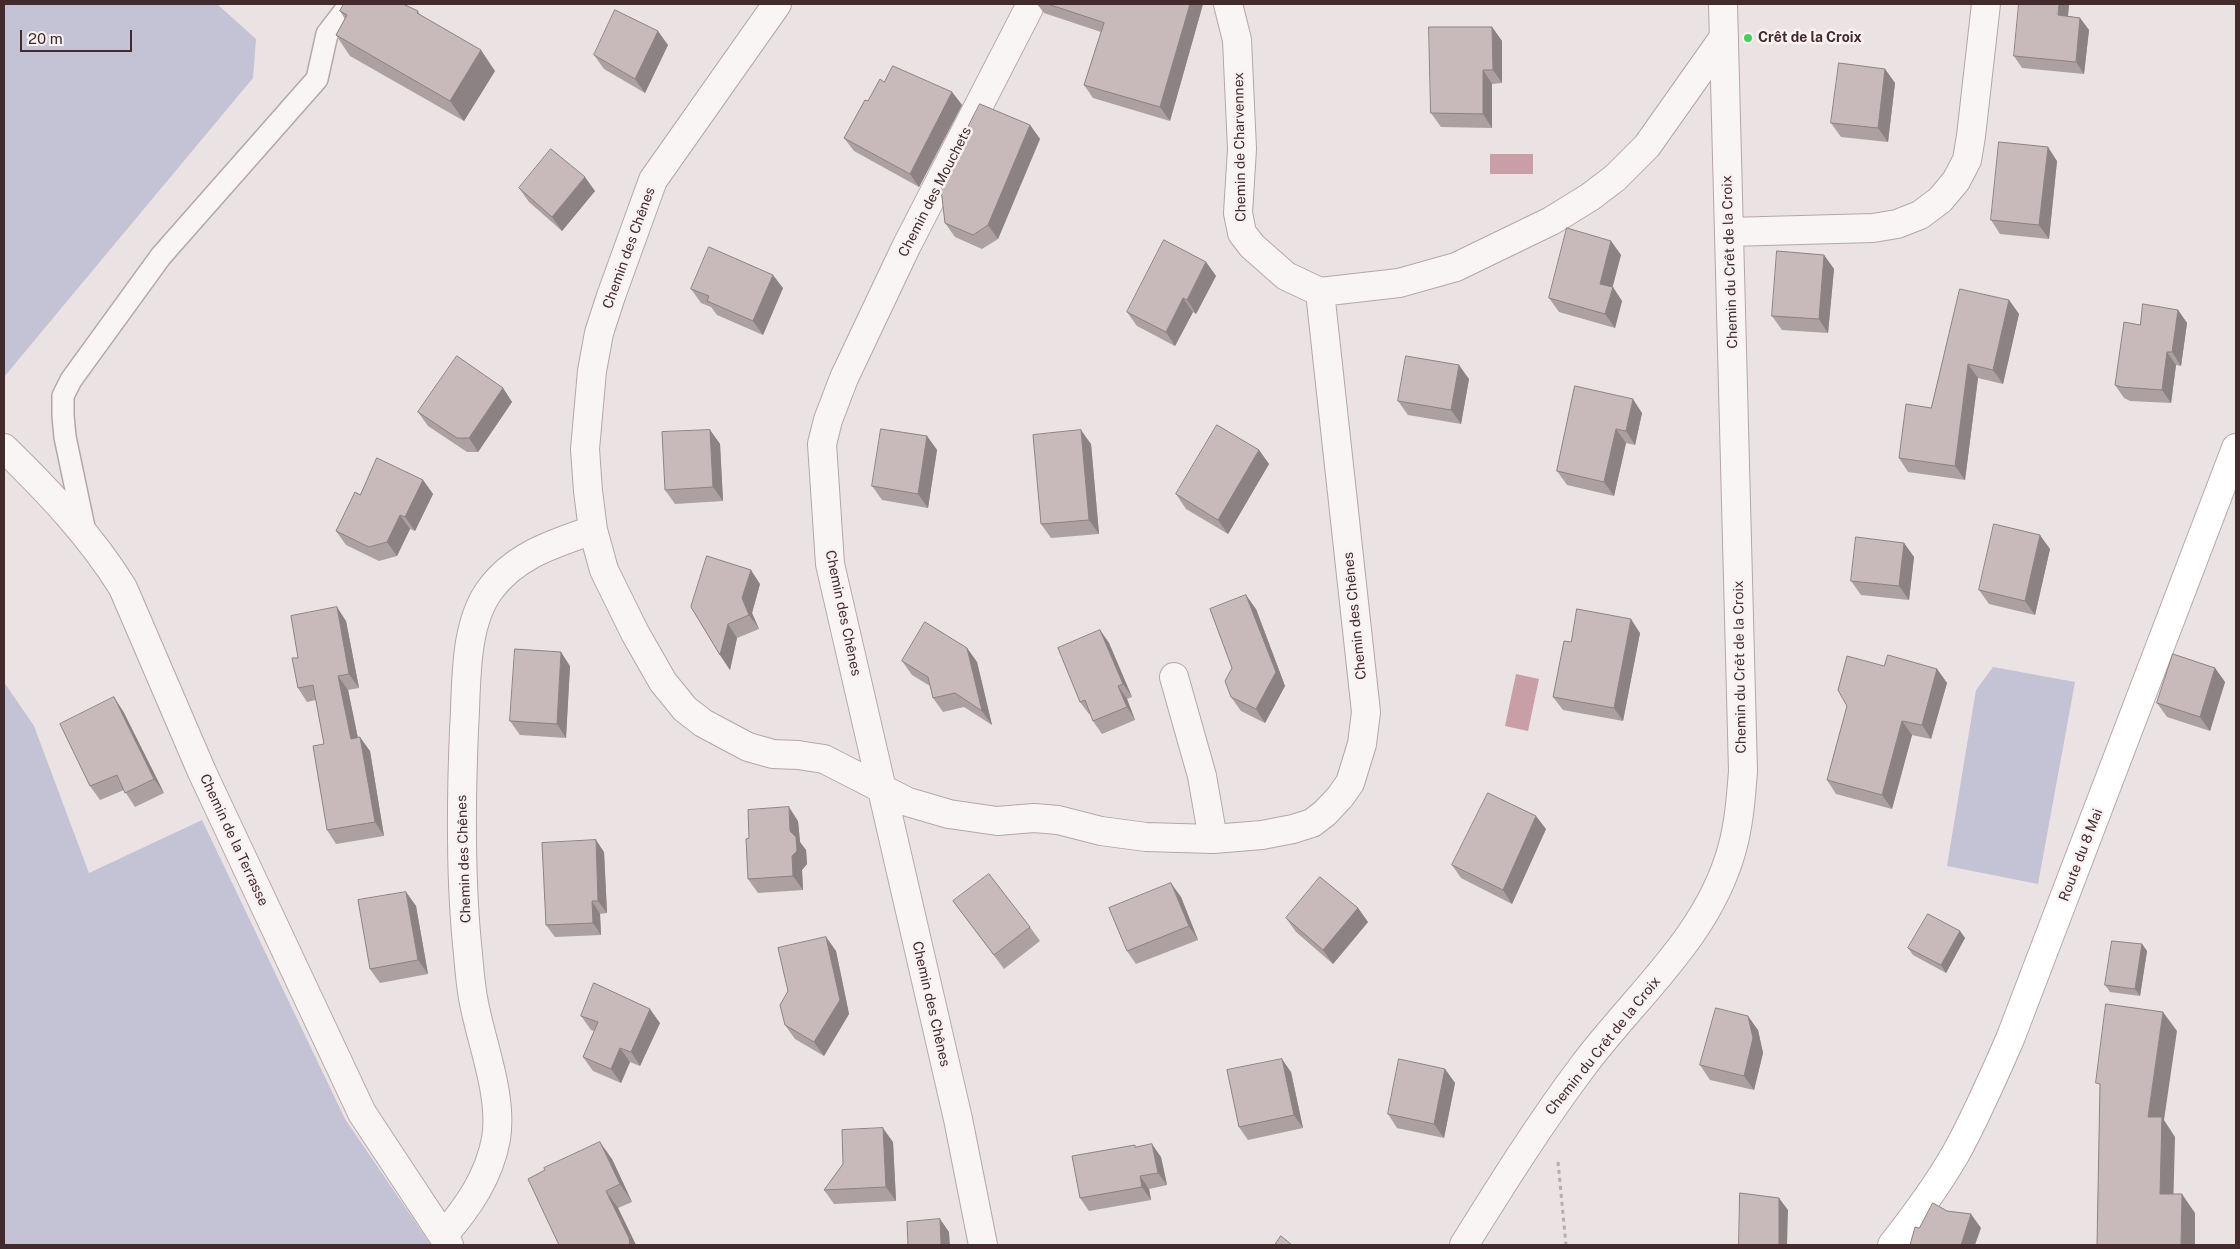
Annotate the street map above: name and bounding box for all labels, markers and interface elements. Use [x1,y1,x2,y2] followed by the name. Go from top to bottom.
[22,20,135,52] scale bar
[28,30,63,47] text: 20 m
[1758,30,1862,46] place label: Crêt de la Croix
[1742,32,1754,44] marker: Crêt de la Croix
[1230,72,1250,222] street label: Chemin de Charvennex
[895,124,975,260] street label: Chemin des Mouchets
[1719,175,1741,349] street label: Chemin du Crêt de la Croix
[599,185,659,311] street label: Chemin des Chênes
[821,549,865,677] street label: Chemin des Chênes
[1340,551,1370,681] street label: Chemin des Chênes
[1730,580,1750,754] street label: Chemin du Crêt de la Croix
[196,771,272,909] street label: Chemin de la Terrasse
[453,795,475,923] street label: Chemin des Chênes
[2056,806,2106,904] street label: Route du 8 Mai
[908,940,954,1068] street label: Chemin des Chênes
[1542,973,1664,1119] street label: Chemin du Crêt de la Croix

